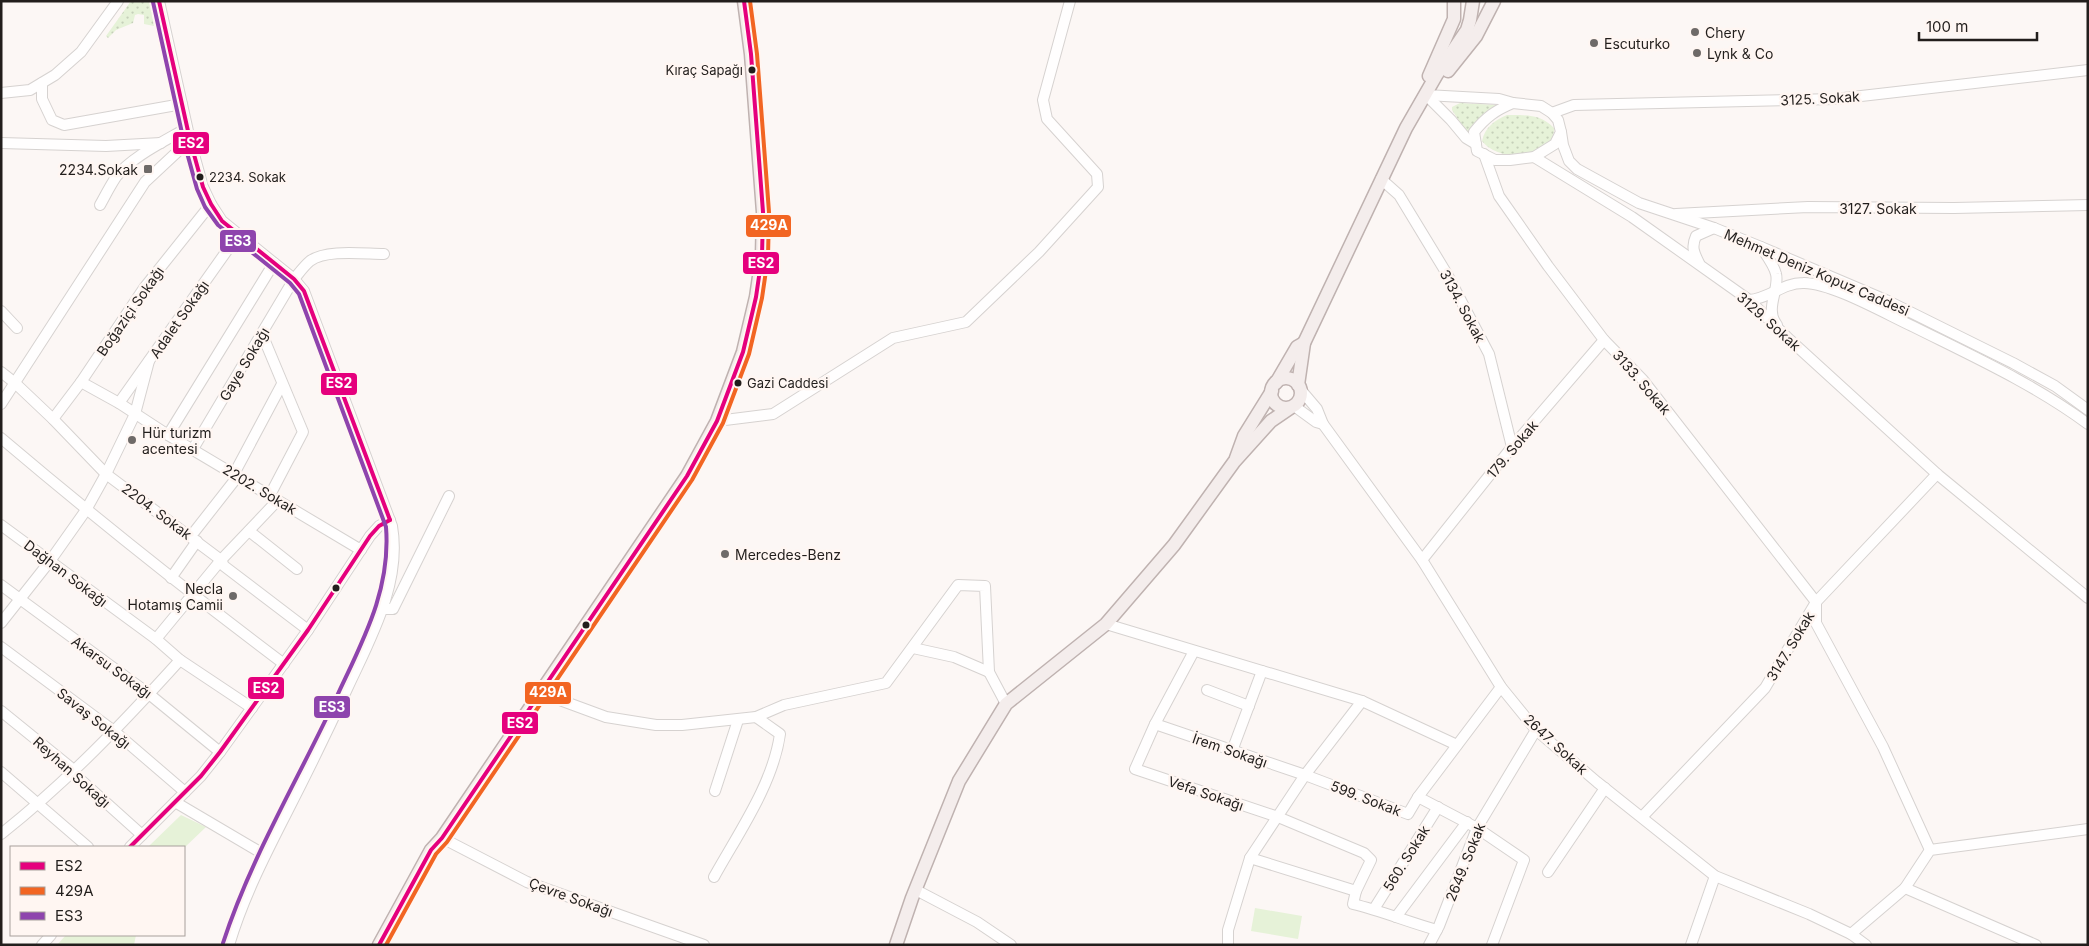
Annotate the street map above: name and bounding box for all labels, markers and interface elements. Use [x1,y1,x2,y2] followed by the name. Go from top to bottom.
[1919,10,2036,42] scale bar
[1926,17,1968,36] text: 100 m
[1705,24,1745,41] place label: Chery
[1689,26,1701,38] marker: Chery
[1604,35,1670,52] place label: Escuturko
[1588,37,1600,49] marker: Escuturko
[1707,45,1773,62] place label: Lynk & Co
[1691,47,1703,59] marker: Lynk & Co
[665,62,743,78] place label: Kıraç Sapağı
[747,65,757,75] marker: Kıraç Sapağı
[1780,87,1861,109] street label: 3125. Sokak
[172,131,210,155] line badge: ES2
[178,134,204,151] text: ES2
[59,161,138,178] place label: 2234.Sokak
[142,163,154,175] marker: 2234.Sokak
[209,169,286,185] place label: 2234. Sokak
[195,172,205,182] marker: 2234. Sokak
[1839,200,1917,217] street label: 3127. Sokak
[745,214,792,238] line badge: 429A
[750,216,788,233] text: 429A
[1722,225,1912,319] street label: Mehmet Deniz Kopuz Caddesi
[219,229,257,253] line badge: ES3
[225,232,251,249] text: ES3
[742,251,780,275] line badge: ES2
[748,254,774,271] text: ES2
[93,263,167,359] street label: Boğaziçi Sokağı
[1437,267,1489,346] street label: 3134. Sokak
[146,277,212,361] street label: Adalet Sokağı
[1734,288,1805,354] street label: 3129. Sokak
[215,324,273,404] street label: Gaye Sokağı
[1609,346,1675,418] street label: 3133. Sokak
[320,372,358,396] line badge: ES2
[326,374,352,391] text: ES2
[747,375,828,391] place label: Gazi Caddesi
[733,378,743,388] marker: Gazi Caddesi
[1483,416,1541,481] street label: 179. Sokak
[142,424,212,457] place label: Hür turizm acentesi
[126,434,138,446] marker: Hür turizm acentesi
[220,460,300,518] street label: 2202. Sokak
[119,479,196,543] street label: 2204. Sokak
[21,536,111,610] street label: Dağhan Sokağı
[735,546,841,563] place label: Mercedes-Benz
[719,548,731,560] marker: Mercedes-Benz
[128,580,223,613] place label: Necla Hotamış Camii
[331,583,341,593] unlabelled marker
[227,590,239,602] marker: Necla Hotamış Camii
[1763,608,1818,684] street label: 3147. Sokak
[581,620,591,630] unlabelled marker
[69,632,155,702] street label: Akarsu Sokağı
[247,676,285,700] line badge: ES2
[253,679,279,696] text: ES2
[524,681,572,705] line badge: 429A
[529,683,567,700] text: 429A
[54,684,134,752] street label: Savaş Sokağı
[313,695,351,719] line badge: ES3
[319,698,345,715] text: ES3
[1521,710,1592,778] street label: 2647. Sokak
[501,711,539,735] line badge: ES2
[507,714,533,731] text: ES2
[1190,729,1270,771] street label: İrem Sokağı
[30,733,114,811] street label: Reyhan Sokağı
[1166,772,1246,814] street label: Vefa Sokağı
[1328,777,1404,819] street label: 599. Sokak
[1442,820,1489,904] street label: 2649. Sokak
[1379,822,1433,894] street label: 560. Sokak
[10,846,185,936] legend
[55,856,83,875] text: ES2
[527,874,615,920] street label: Çevre Sokağı
[55,881,94,900] text: 429A
[55,906,83,925] text: ES3

